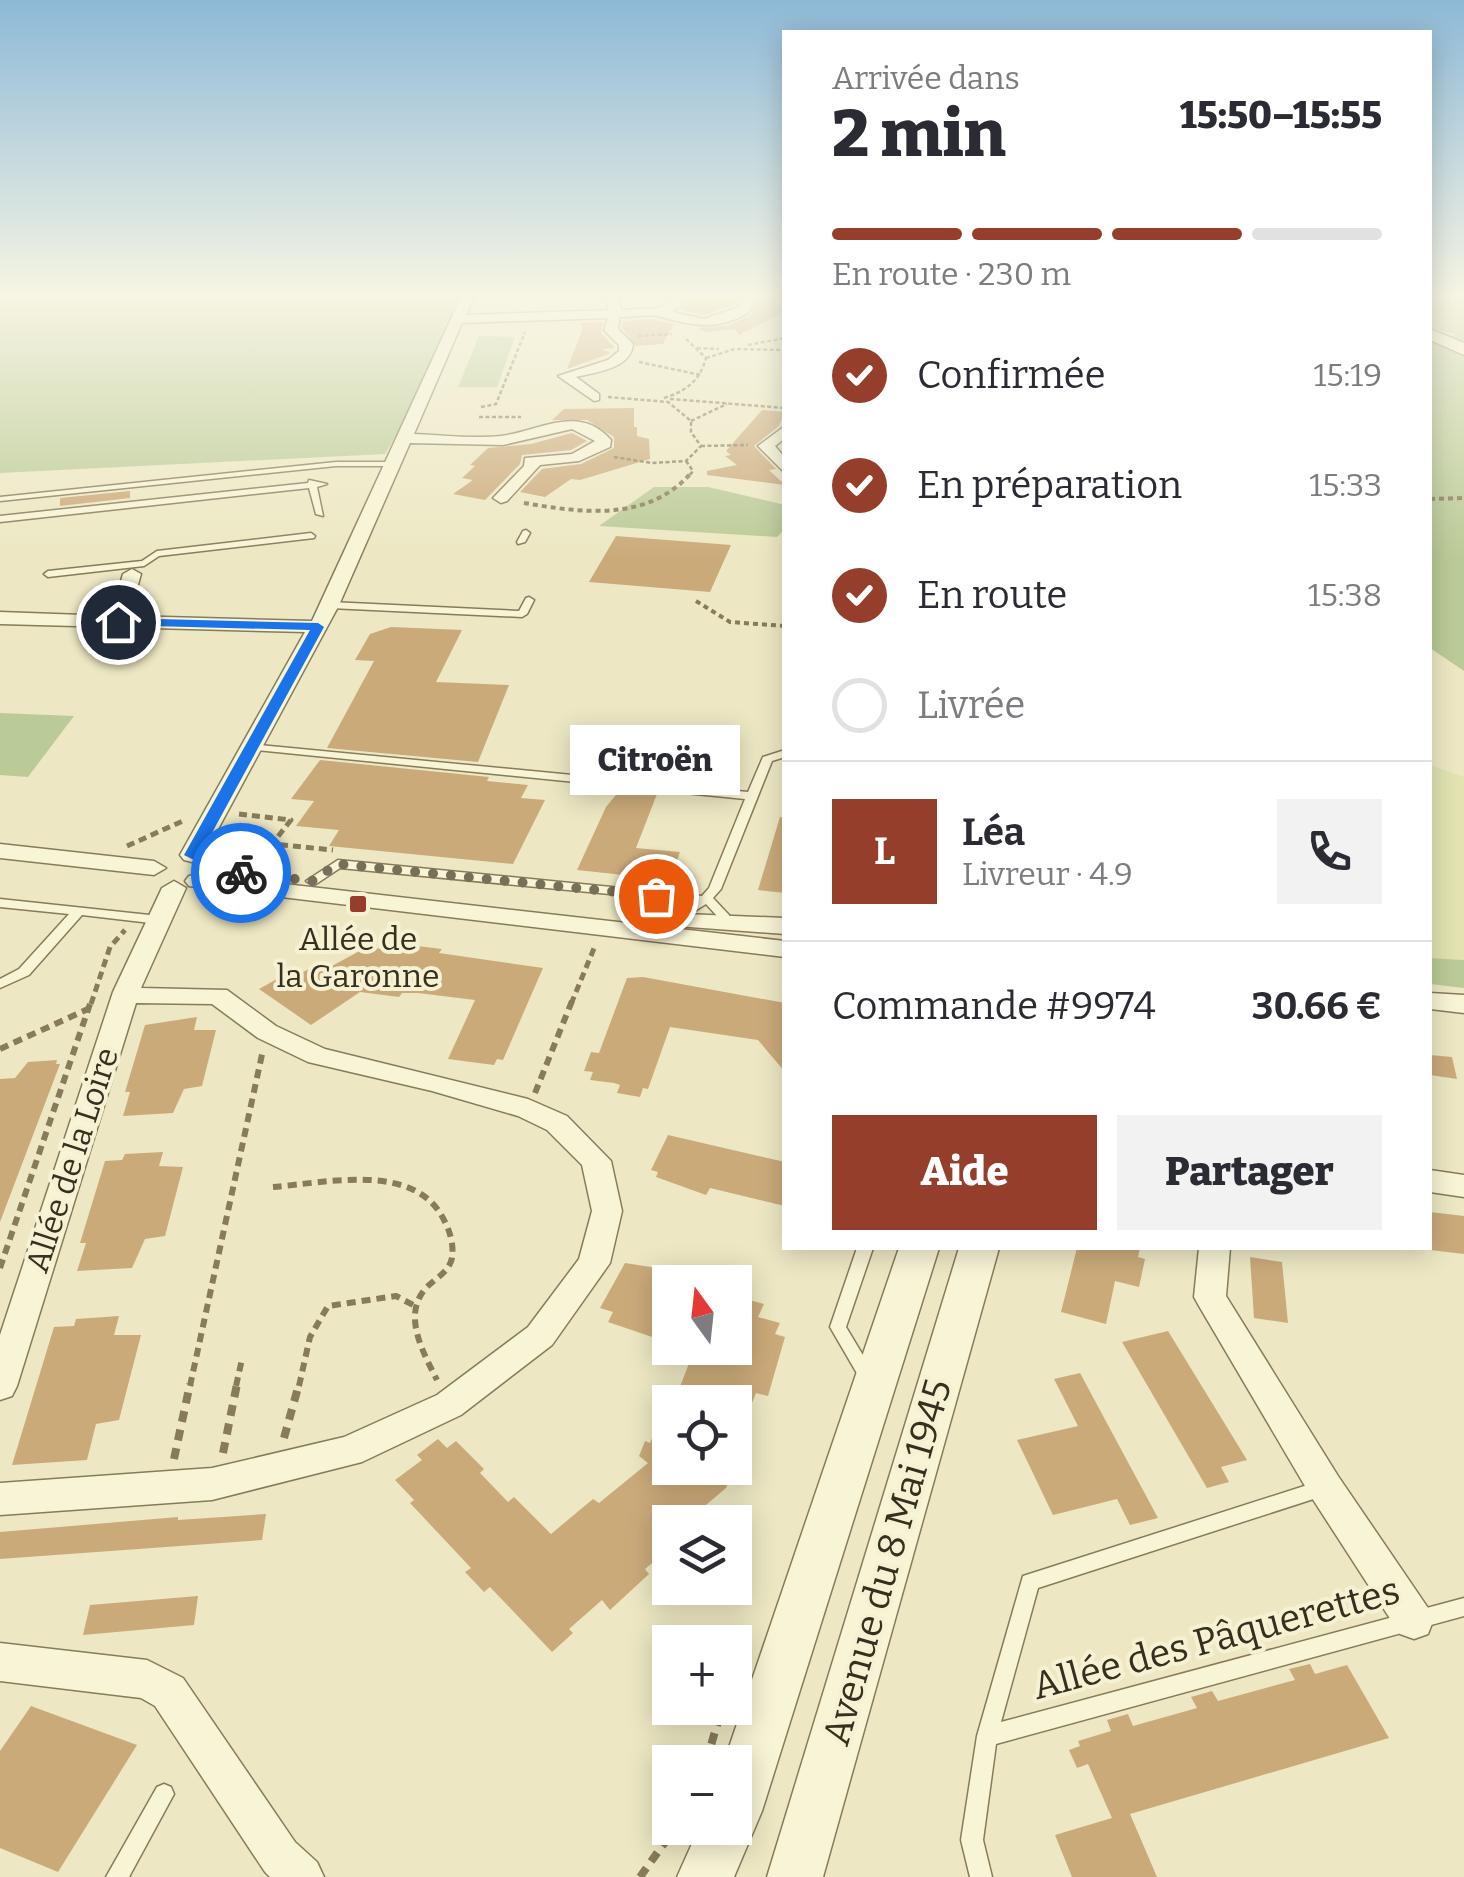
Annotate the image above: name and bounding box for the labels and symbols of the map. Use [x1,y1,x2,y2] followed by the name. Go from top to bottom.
[76,580,161,665] pin
[571,726,741,796] callout: Citroën
[191,823,291,923] courier
[614,854,699,939] pin
[347,893,369,915] marker: Allée de la Garonne
[276,920,440,995] place label: Allée de la Garonne
[18,1043,126,1277] street label: Allée de la Loire
[652,1265,752,1365] north arrow
[813,1374,961,1750] street label: Avenue du 8 Mai 1945
[1027,1567,1405,1709] street label: Allée des Pâquerettes

